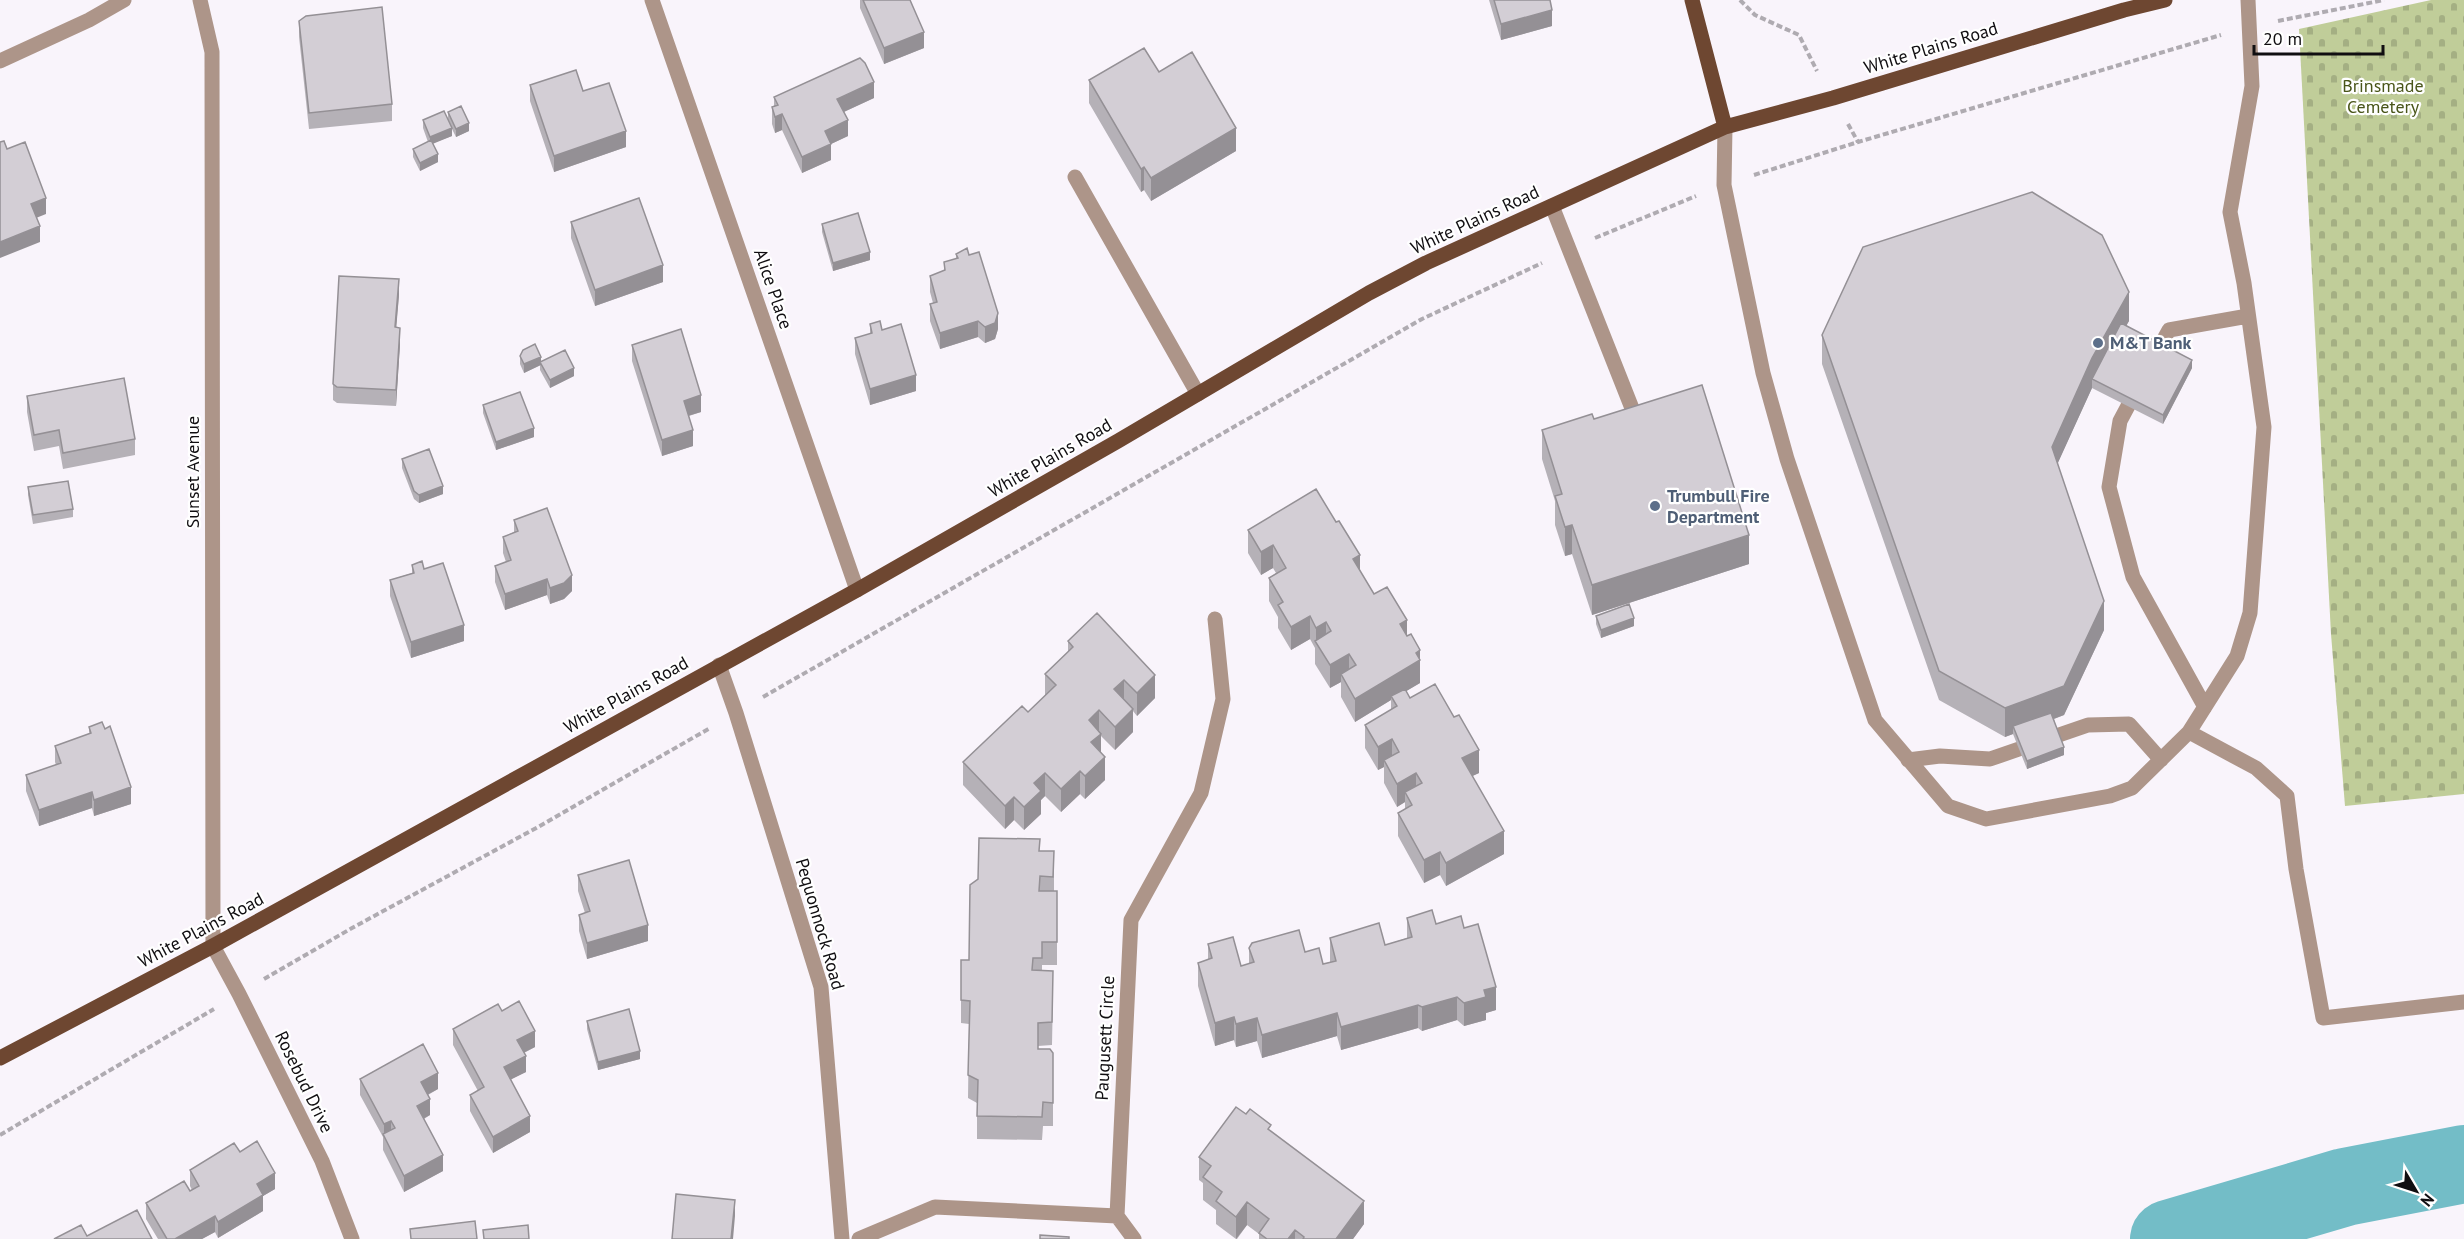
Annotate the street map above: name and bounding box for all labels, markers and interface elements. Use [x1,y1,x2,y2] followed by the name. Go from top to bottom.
[1861,16,2001,79] street label: White Plains Road
[2254,18,2383,56] scale bar
[2263,27,2302,50] text: 20 m
[2342,74,2424,118] park label: Brinsmade Cemetery
[1407,180,1543,259] street label: White Plains Road
[749,246,798,332] street label: Alice Place
[2110,331,2191,354] place label: M&T Bank
[2091,336,2105,350] marker: M&T Bank
[984,413,1116,502] street label: White Plains Road
[181,416,204,528] street label: Sunset Avenue
[1667,484,1770,528] place label: Trumbull Fire Department
[1648,499,1662,513] marker: Trumbull Fire Department
[559,651,692,738] street label: White Plains Road
[791,855,850,992] street label: Pequonnock Road
[134,887,267,972] street label: White Plains Road
[1090,975,1119,1101] street label: Paugusett Circle
[270,1027,339,1136] street label: Rosebud Drive
[2386,1161,2446,1221] north arrow
[2417,1190,2439,1211] text: N

